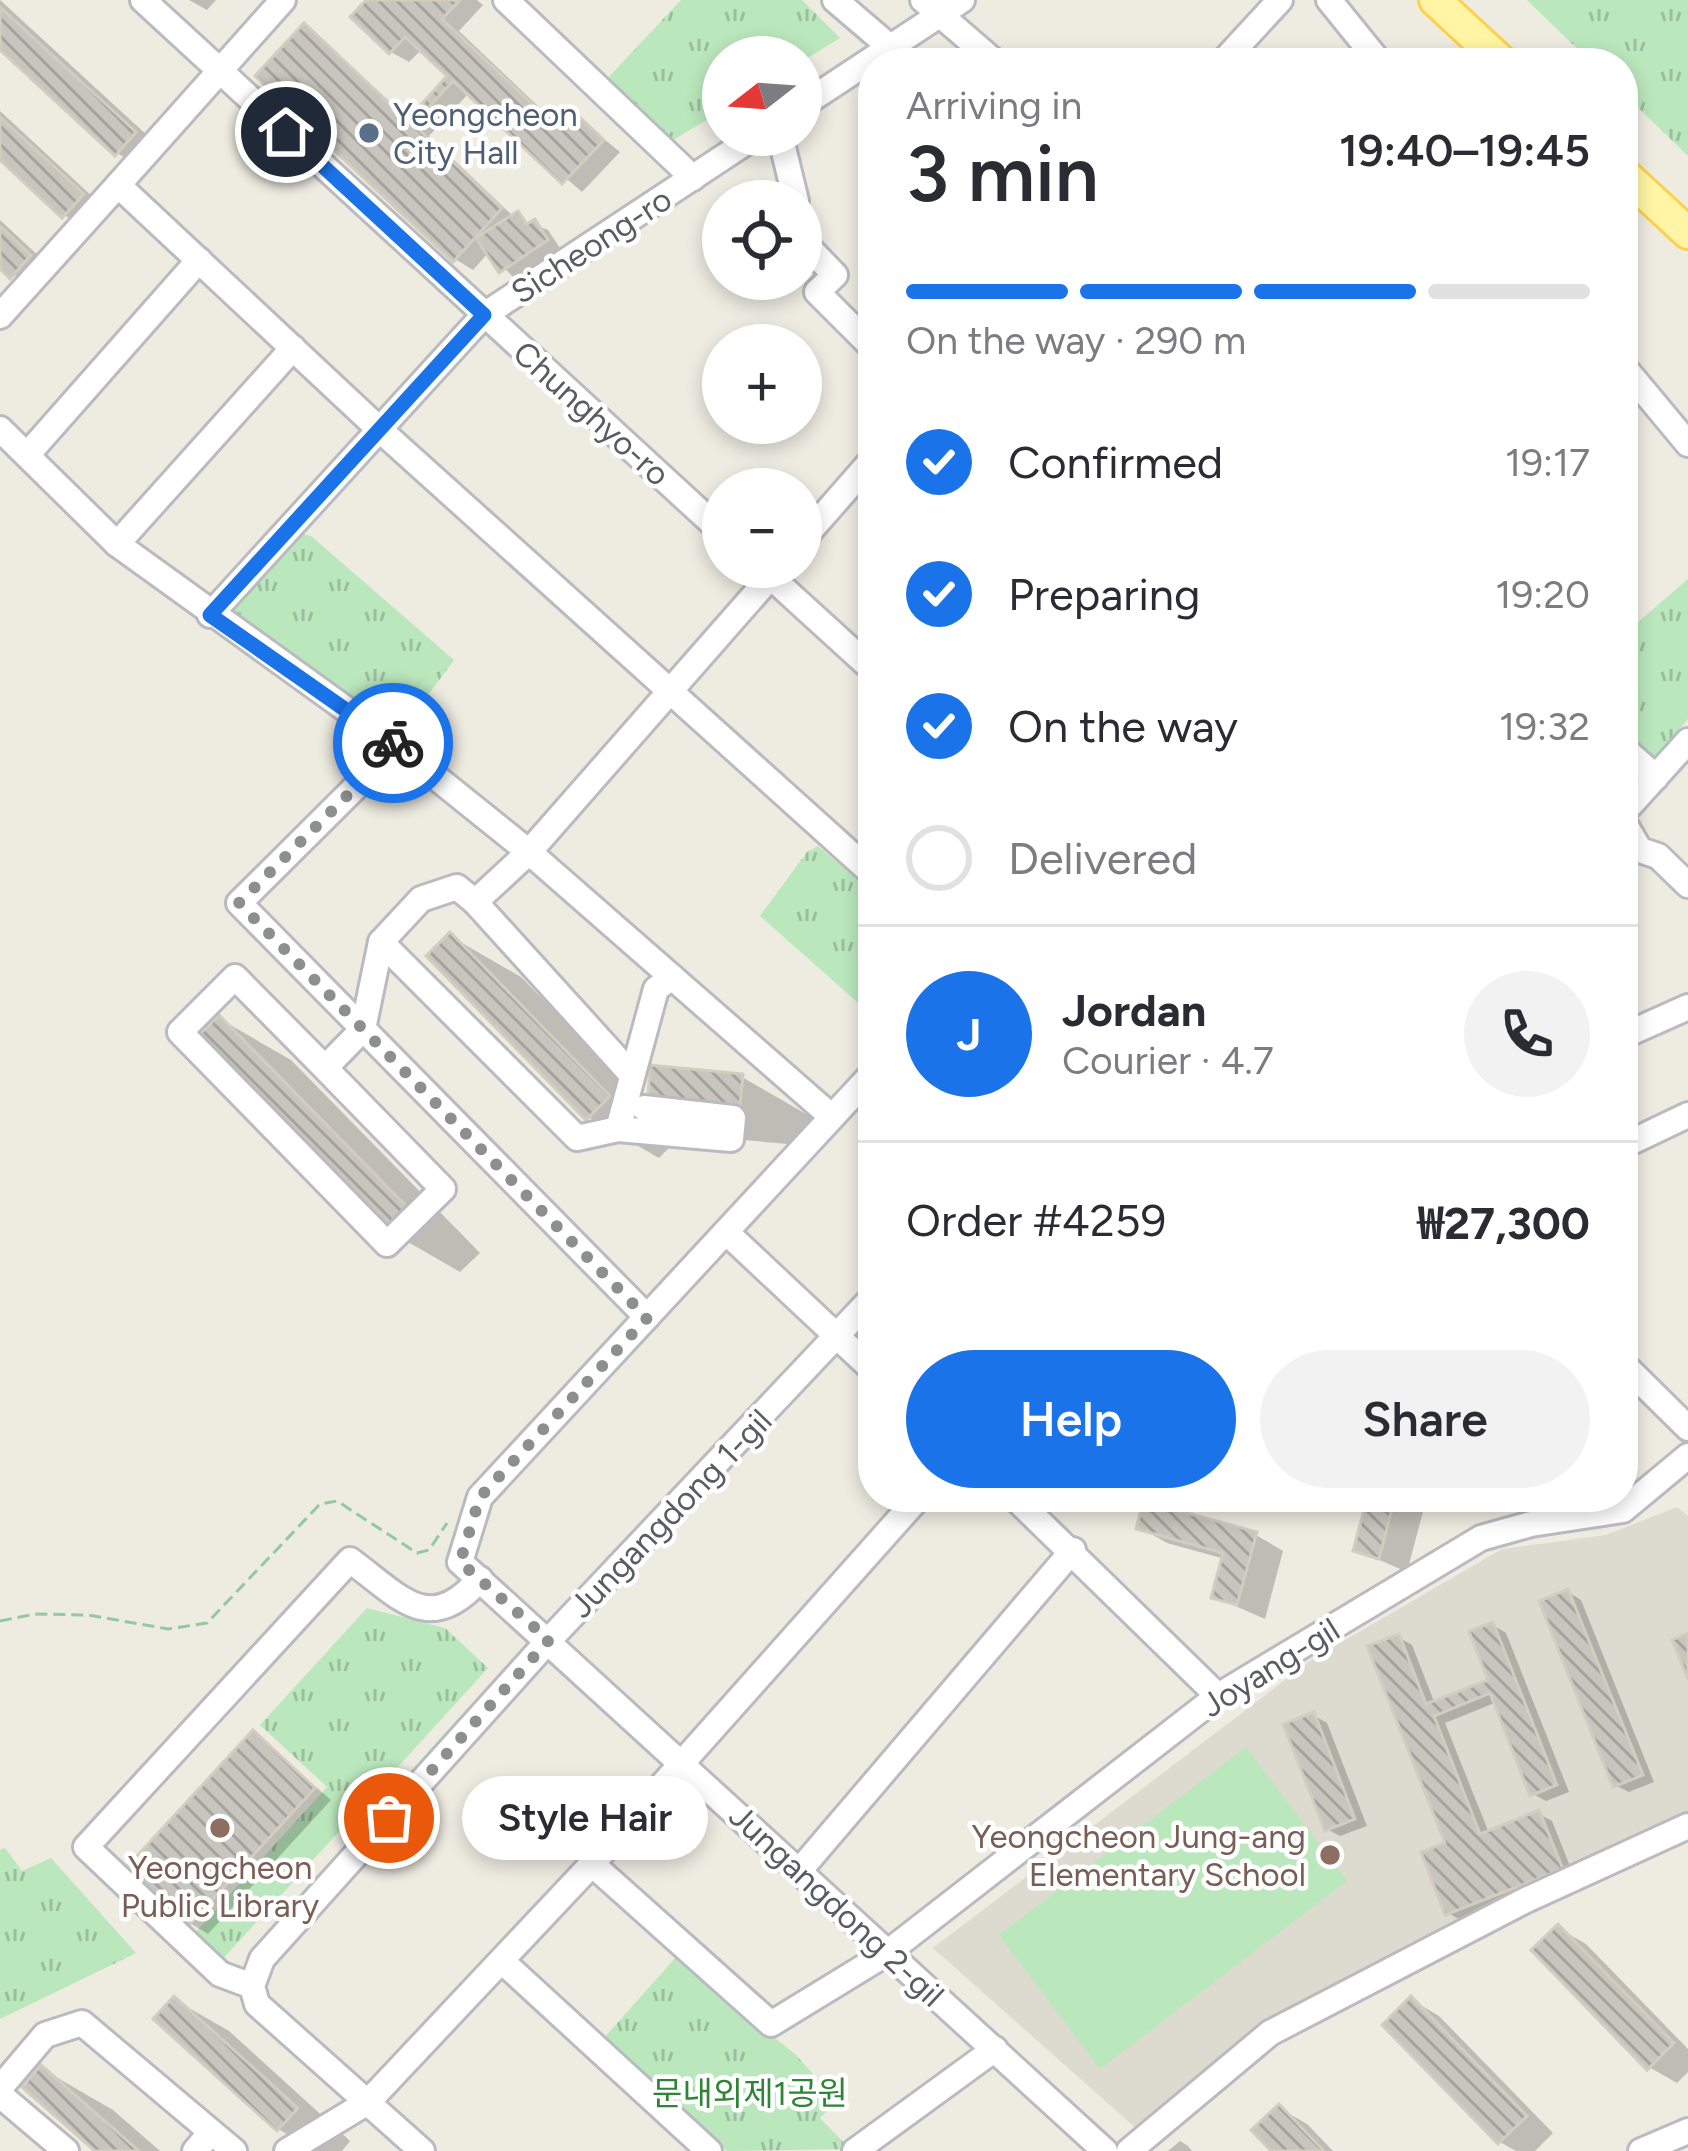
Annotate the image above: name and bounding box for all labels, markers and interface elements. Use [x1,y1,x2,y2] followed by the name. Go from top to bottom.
[702,36,822,156] north arrow
[702,36,822,588] map controls
[235,81,337,183] pin
[906,82,1082,129] text: Arriving in
[393,95,578,172] place label: Yeongcheon City Hall
[253,99,319,165] icon: home
[356,120,382,146] marker: Yeongcheon City Hall
[1339,123,1590,177] text: 19:40–19:45
[906,127,1099,221] text: 3 min
[504,179,679,312] street label: Sicheong-ro
[702,180,822,300] button: locate
[906,317,1246,364] text: On the way · 290 m
[702,324,822,444] button: +
[506,333,678,494] street label: Chunghyo-ro
[906,429,972,495] icon: check
[1008,435,1223,489] text: Confirmed
[1505,439,1590,486] text: 19:17
[702,468,822,588] button: −
[906,561,972,627] icon: check
[1008,567,1200,621] text: Preparing
[1495,571,1590,618] text: 19:20
[333,683,453,803] courier
[906,693,972,759] icon: check
[1008,699,1238,753] text: On the way
[1499,703,1590,750] text: 19:32
[360,710,426,776] icon: bike
[1008,831,1197,885] text: Delivered
[1464,971,1590,1097] button: phone
[1062,983,1206,1037] text: Jordan
[957,1007,981,1061] text: J
[1062,1037,1274,1084] text: Courier · 4.7
[906,1193,1166,1247] text: Order #4259
[1417,1196,1590,1250] text: ₩27,300
[906,1350,1236,1488] button: Help
[1260,1350,1590,1488] button: Share
[561,1401,780,1625] street label: Jungangdong 1-gil
[1194,1610,1346,1725] street label: Joyang-gil
[338,1767,440,1869] pin
[461,1776,707,1860] callout: Style Hair
[356,1785,422,1851] icon: bag
[498,1794,672,1841] text: Style Hair
[721,1796,952,2015] street label: Jungangdong 2-gil
[207,1815,233,1841] marker: Yeongcheon Public Library
[972,1817,1306,1894] place label: Yeongcheon Jung-ang Elementary School
[1317,1842,1343,1868] marker: Yeongcheon Jung-ang Elementary School
[121,1848,320,1925] place label: Yeongcheon Public Library
[652,2074,848,2113] park label: 문내외제1공원

